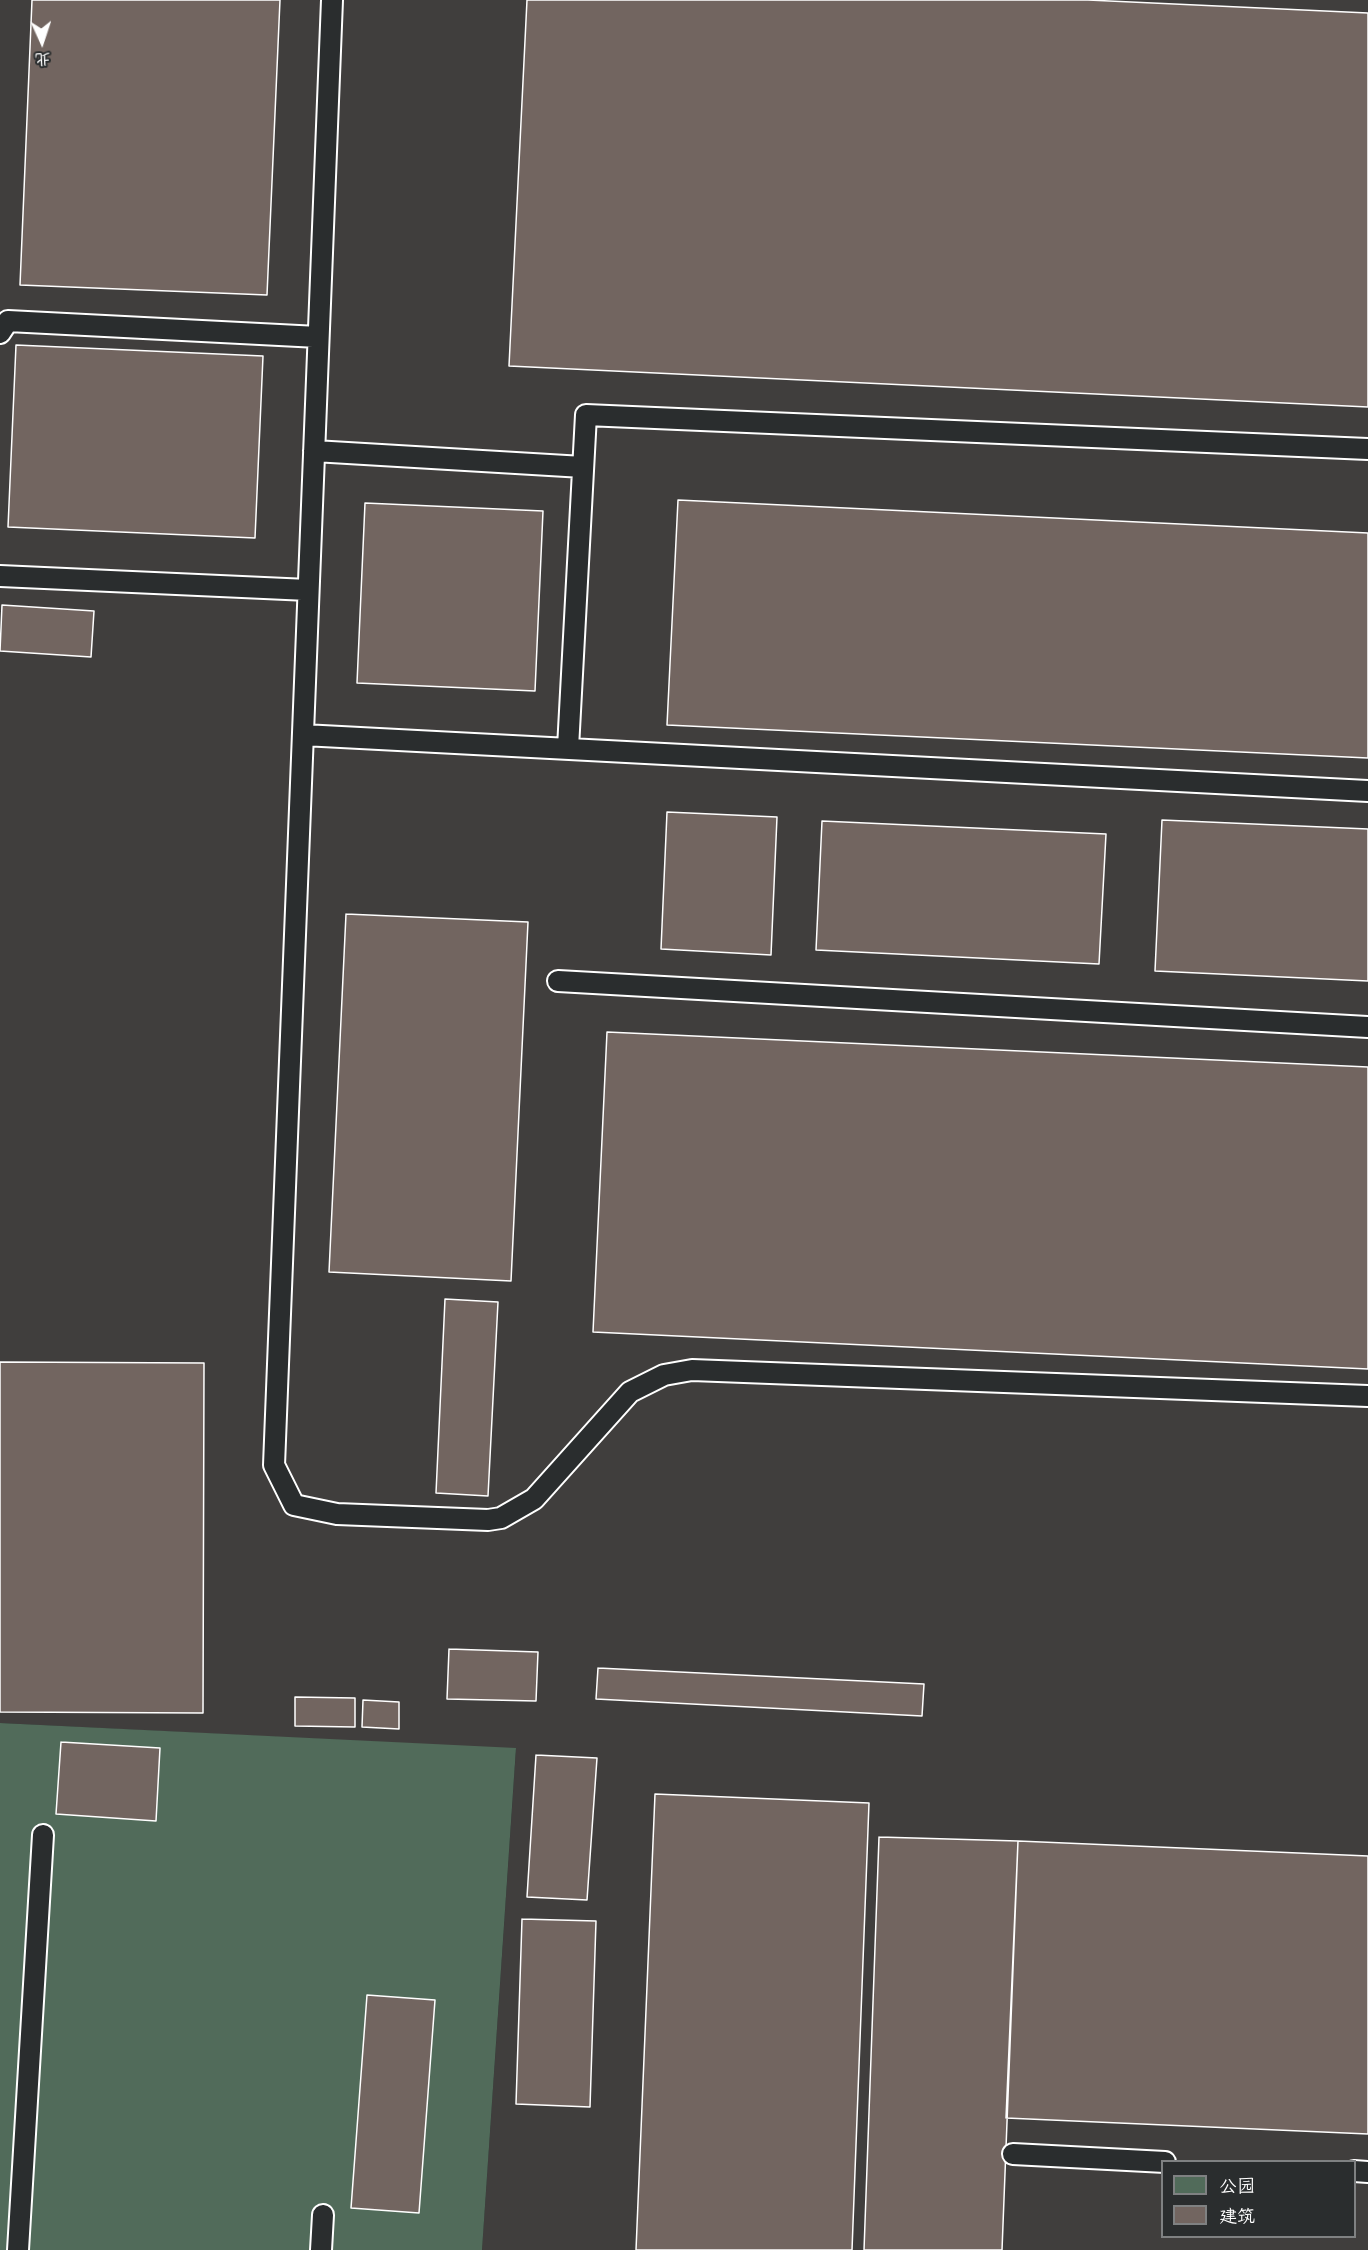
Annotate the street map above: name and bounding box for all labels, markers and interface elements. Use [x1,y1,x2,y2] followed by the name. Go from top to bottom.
[12,12,72,72] north arrow
[34,50,51,70] text: 北
[1161,2160,1356,2238] legend
[1219,2174,1255,2197] text: 公园
[1219,2204,1255,2227] text: 建筑

